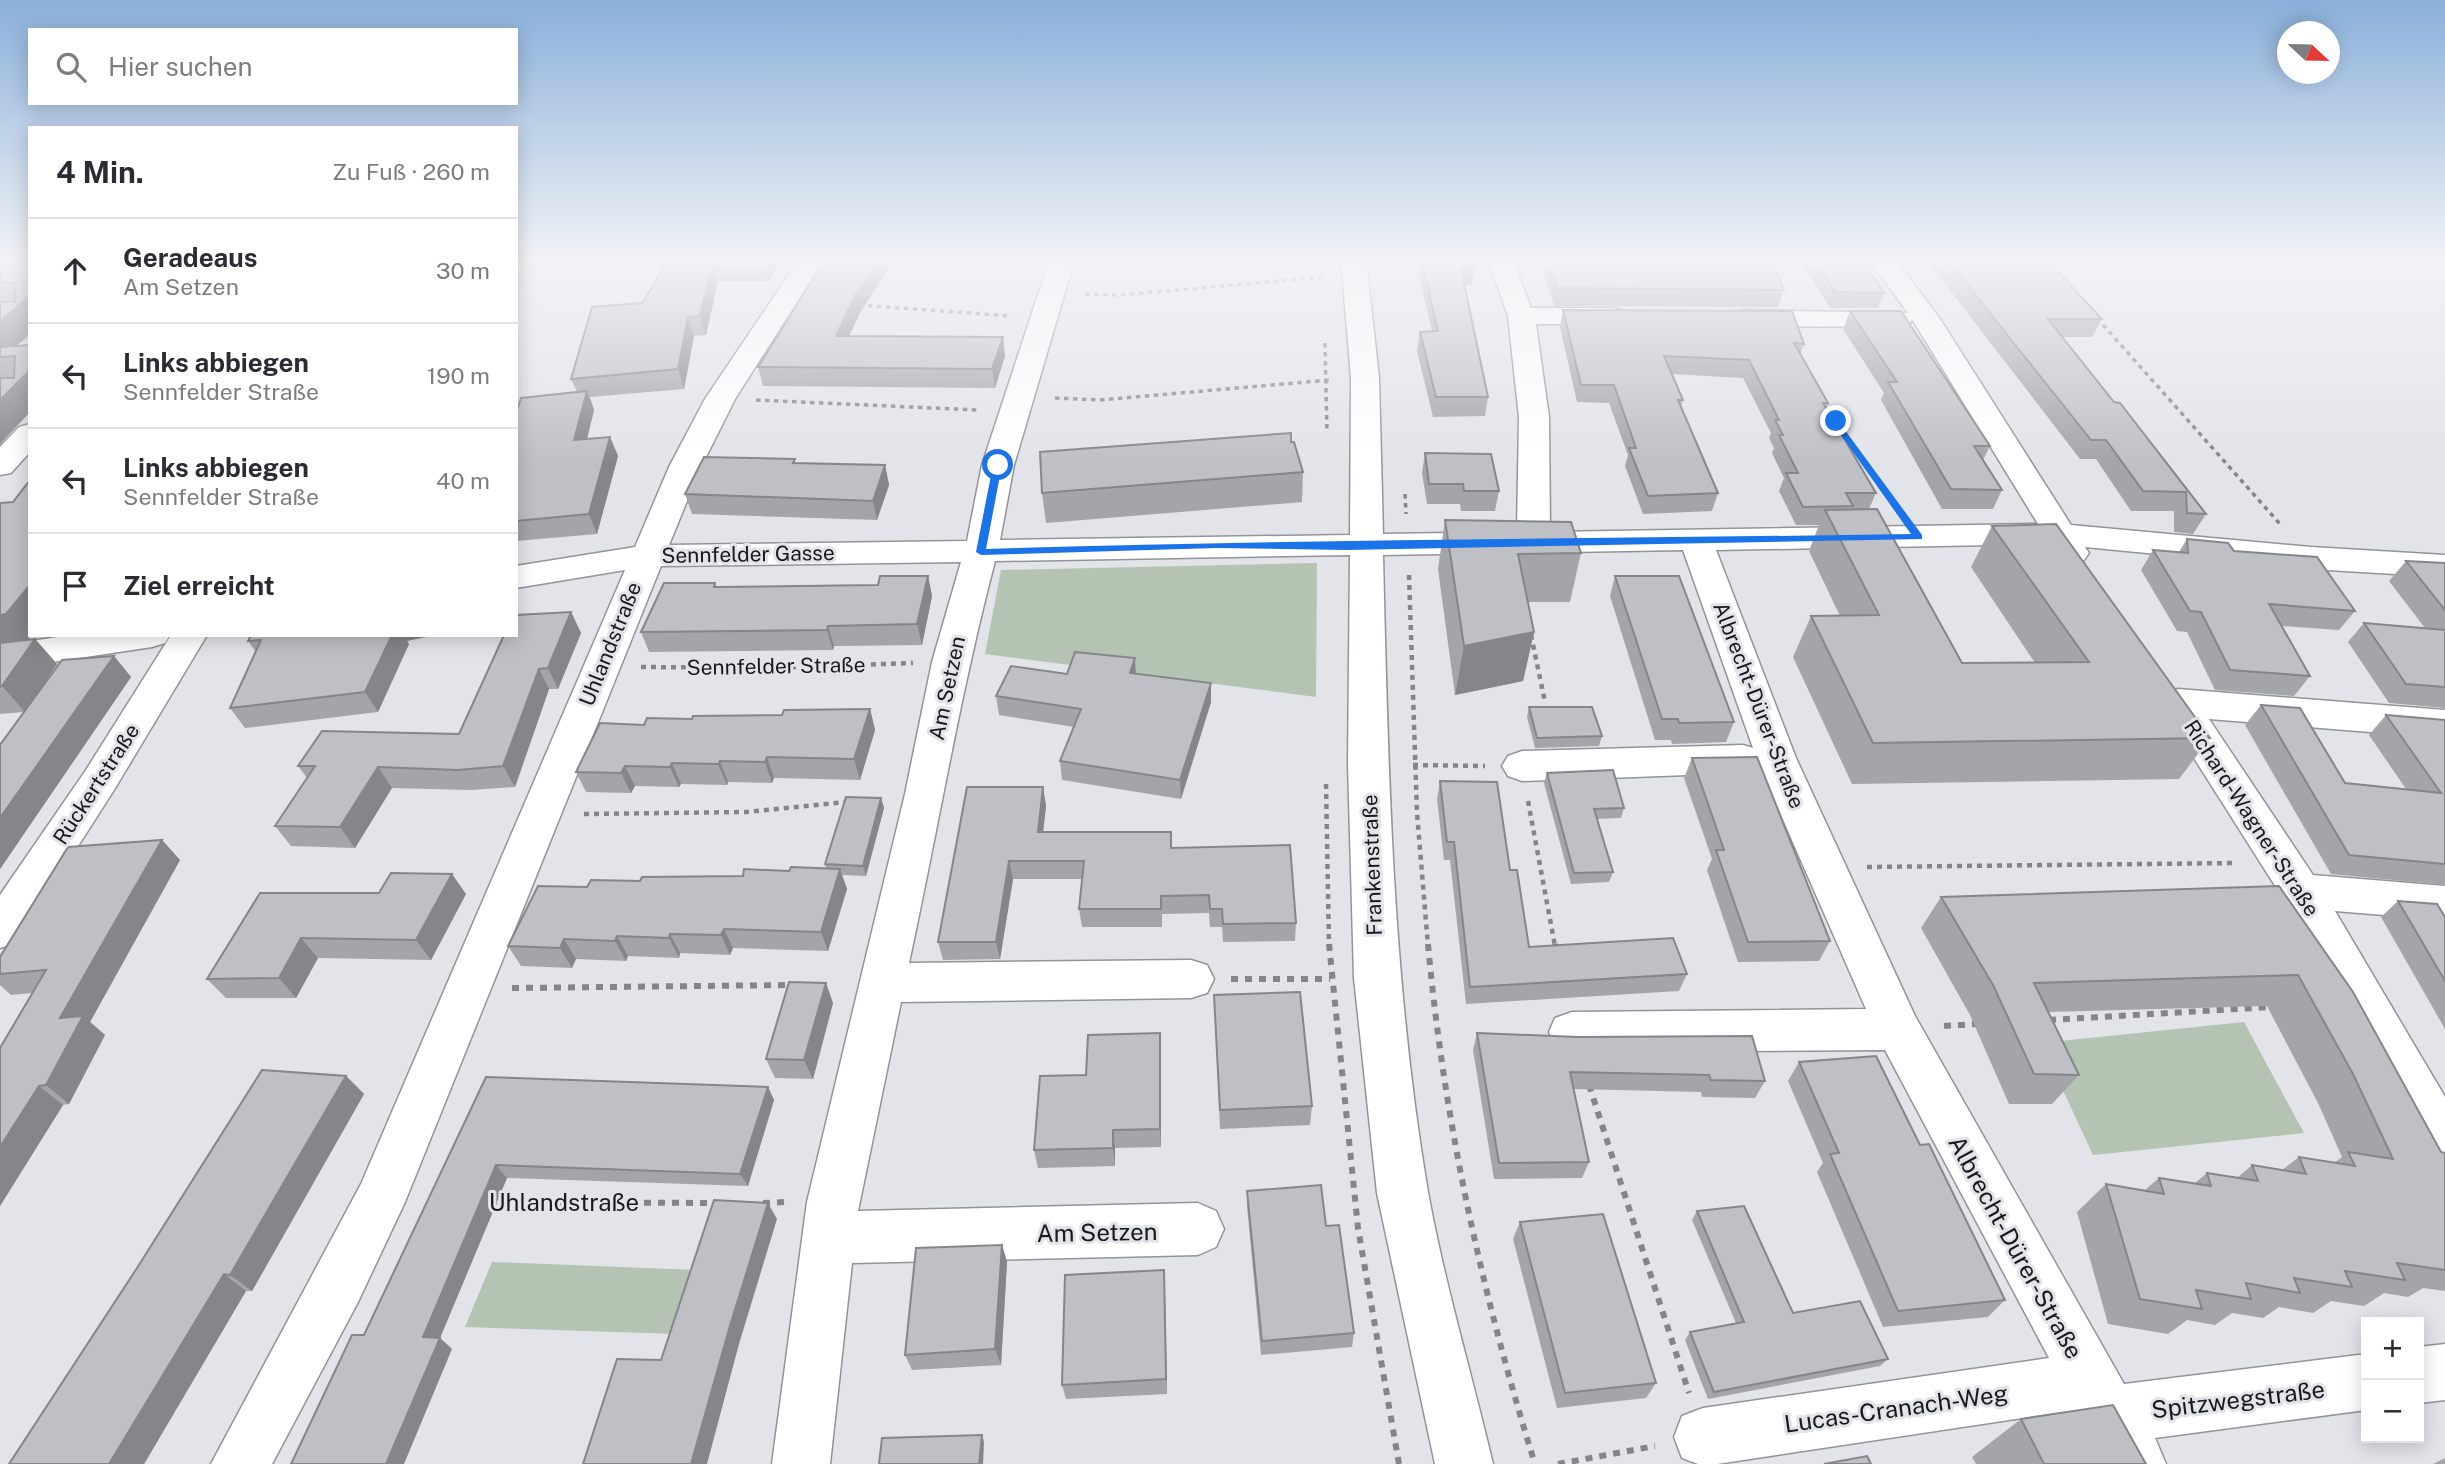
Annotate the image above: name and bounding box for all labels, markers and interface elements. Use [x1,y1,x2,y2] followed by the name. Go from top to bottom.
[2277,21,2340,84] north arrow
[28,28,518,105] search box
[52,48,90,86] icon: search
[108,51,253,82] text: Hier suchen
[56,154,144,190] text: 4 Min.
[332,158,490,185] text: Zu Fuß · 260 m
[123,242,258,273] text: Geradeaus
[56,252,94,290] icon: ahead
[436,257,490,284] text: 30 m
[123,273,239,300] text: Am Setzen
[123,347,309,378] text: Links abbiegen
[56,357,94,395] icon: left
[427,362,490,389] text: 190 m
[123,378,319,405] text: Sennfelder Straße
[1820,405,1851,436] route end
[982,449,1013,480] route start
[123,452,309,483] text: Links abbiegen
[56,462,94,500] icon: left
[436,467,490,494] text: 40 m
[123,483,319,510] text: Sennfelder Straße
[661,540,835,568] street label: Sennfelder Gasse
[56,567,94,605] icon: arrive
[123,570,275,601] text: Ziel erreicht
[574,578,646,710] street label: Uhlandstraße
[1708,598,1810,812] street label: Albrecht-Dürer-Straße
[924,634,970,742] street label: Am Setzen
[686,652,866,680] street label: Sennfelder Straße
[2179,715,2325,921] street label: Richard-Wagner-Straße
[48,719,144,849] street label: Rückertstraße
[1357,794,1387,936] street label: Frankenstraße
[1943,1131,2089,1363] street label: Albrecht-Dürer-Straße
[489,1188,639,1216] street label: Uhlandstraße
[1036,1217,1158,1247] street label: Am Setzen
[2361,1317,2424,1443] map controls
[2361,1317,2424,1380] button: +
[2150,1374,2326,1424] street label: Spitzwegstraße
[1782,1378,2010,1438] street label: Lucas-Cranach-Weg
[2361,1380,2424,1443] button: −

